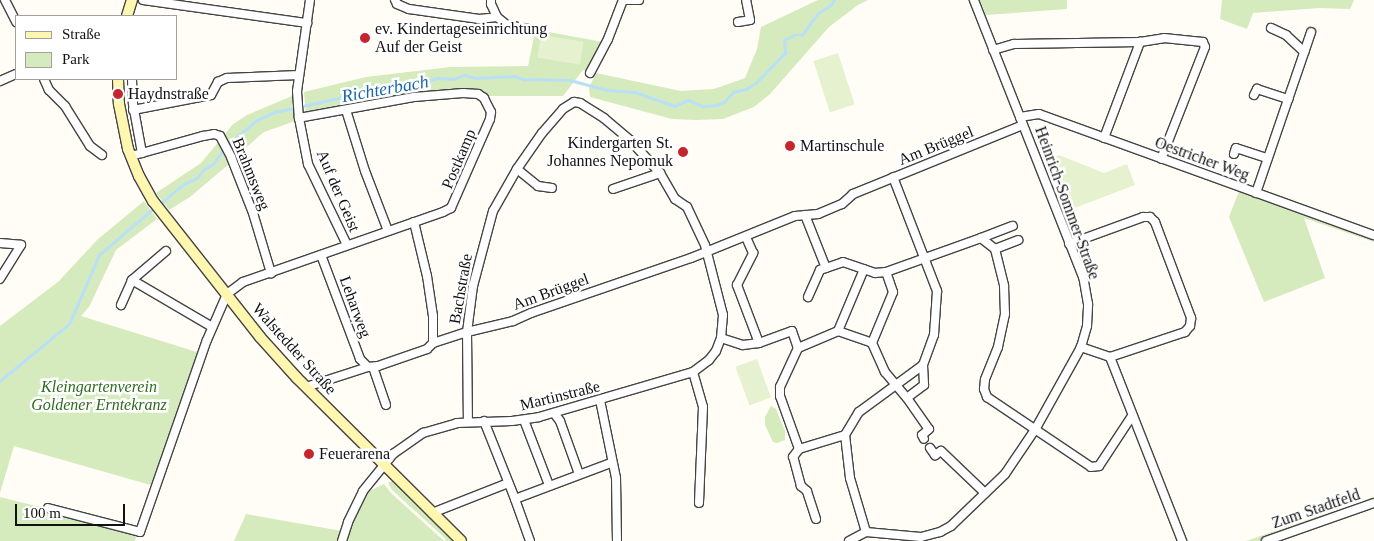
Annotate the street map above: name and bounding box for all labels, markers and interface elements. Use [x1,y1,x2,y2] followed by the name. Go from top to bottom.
[15,15,178,80] legend
[375,19,547,57] place label: ev. Kindertageseinrichtung Auf der Geist
[62,26,100,42] text: Straße
[359,32,371,44] marker: ev. Kindertageseinrichtung Auf der Geist
[62,51,90,67] text: Park
[340,71,430,107] water label: Richterbach
[128,84,209,104] place label: Haydnstraße
[112,88,124,100] marker: Haydnstraße
[896,122,976,170] street label: Am Brüggel
[1030,124,1104,282] street label: Heinrich-Sommer-Straße
[438,126,480,192] street label: Postkamp
[547,133,673,171] place label: Kindergarten St. Johannes Nepomuk
[1152,133,1252,185] street label: Oestricher Weg
[228,135,274,213] street label: Brahmsweg
[800,136,884,156] place label: Martinschule
[784,140,796,152] marker: Martinschule
[677,146,689,158] marker: Kindergarten St. Johannes Nepomuk
[312,147,364,235] street label: Auf der Geist
[445,252,477,326] street label: Bachstraße
[510,269,592,315] street label: Am Brüggel
[335,274,375,340] street label: Leharweg
[248,299,340,399] street label: Walstedder Straße
[31,377,167,415] park label: Kleingartenverein Goldener Erntekranz
[518,377,602,415] street label: Martinstraße
[319,444,390,464] place label: Feuerarena
[303,448,315,460] marker: Feuerarena
[1269,485,1363,533] street label: Zum Stadtfeld
[18,494,128,526] scale bar
[23,505,61,521] text: 100 m

